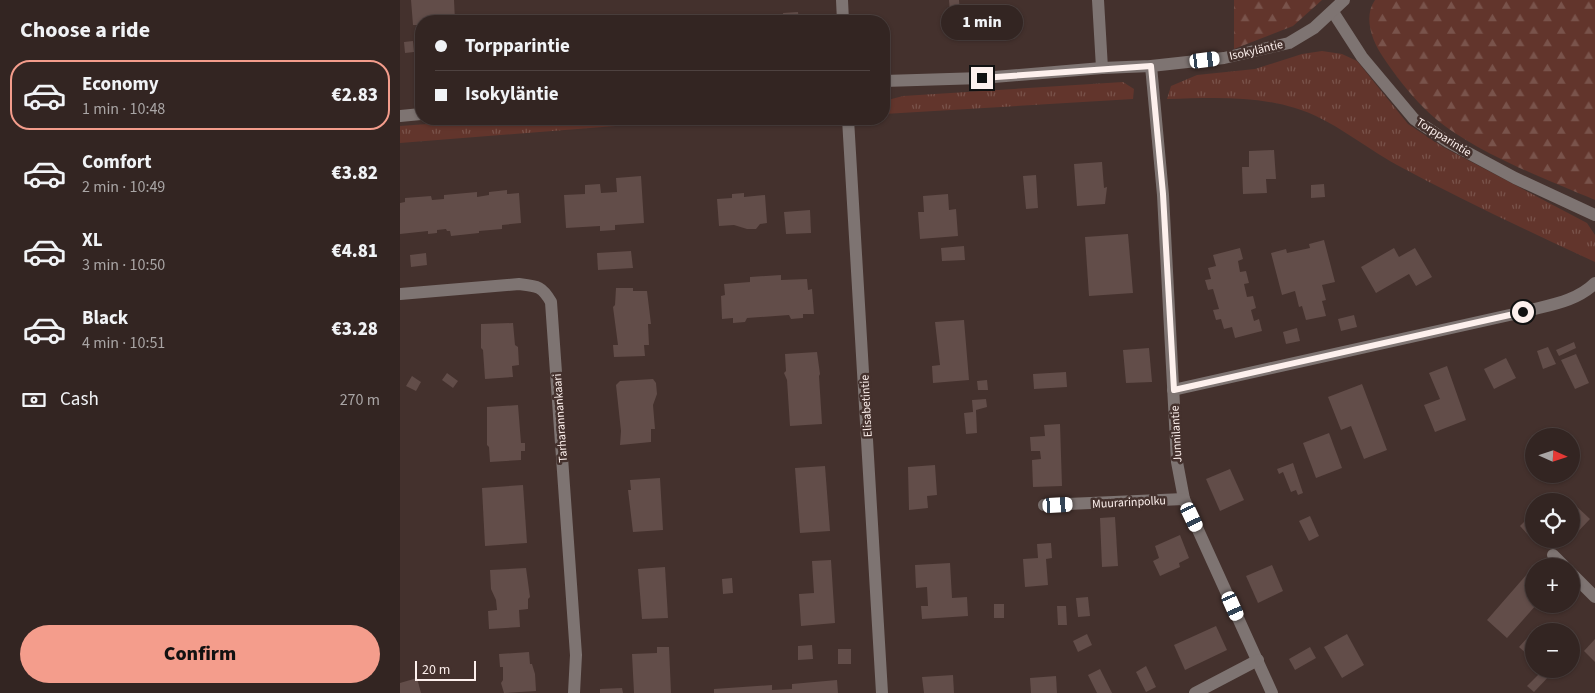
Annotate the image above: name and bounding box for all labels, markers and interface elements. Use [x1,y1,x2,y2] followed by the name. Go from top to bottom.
[941,5,1023,40] callout: 1 min
[962,11,1002,33] text: 1 min
[20,14,150,46] text: Choose a ride
[465,33,570,60] text: Torpparintie
[1227,36,1285,65] street label: Isokyläntie
[1189,51,1220,69] car
[971,67,993,89] route end
[82,71,159,98] text: Economy
[22,73,67,118] icon: car
[465,81,559,108] text: Isokyläntie
[332,82,378,109] text: €2.83
[82,98,165,120] text: 1 min · 10:48
[1413,114,1475,161] street label: Torpparintie
[82,149,152,176] text: Comfort
[22,151,67,196] icon: car
[332,160,378,187] text: €3.82
[82,176,165,198] text: 2 min · 10:49
[82,227,103,254] text: XL
[22,229,67,274] icon: car
[332,238,378,265] text: €4.81
[82,254,165,276] text: 3 min · 10:50
[1512,301,1534,323] route start
[82,305,128,332] text: Black
[22,307,67,352] icon: car
[332,316,378,343] text: €3.28
[82,332,165,354] text: 4 min · 10:51
[549,373,572,463] street label: Tarharannankaari
[856,374,877,438] street label: Elisabetintie
[20,386,48,414] icon: cash
[60,386,99,413] text: Cash
[340,389,380,411] text: 270 m
[1167,405,1186,463] street label: Junnilantie
[1525,428,1580,482] north arrow
[1525,428,1580,678] map controls
[1092,492,1166,513] street label: Muurarinpolku
[1525,493,1580,548] button: locate
[1042,497,1073,513] car
[1178,500,1205,534] car
[1525,558,1580,613] button: +
[1220,589,1245,623] car
[1525,623,1580,678] button: −
[20,625,380,683] button: Confirm
[415,658,476,681] scale bar
[422,660,450,680] text: 20 m

